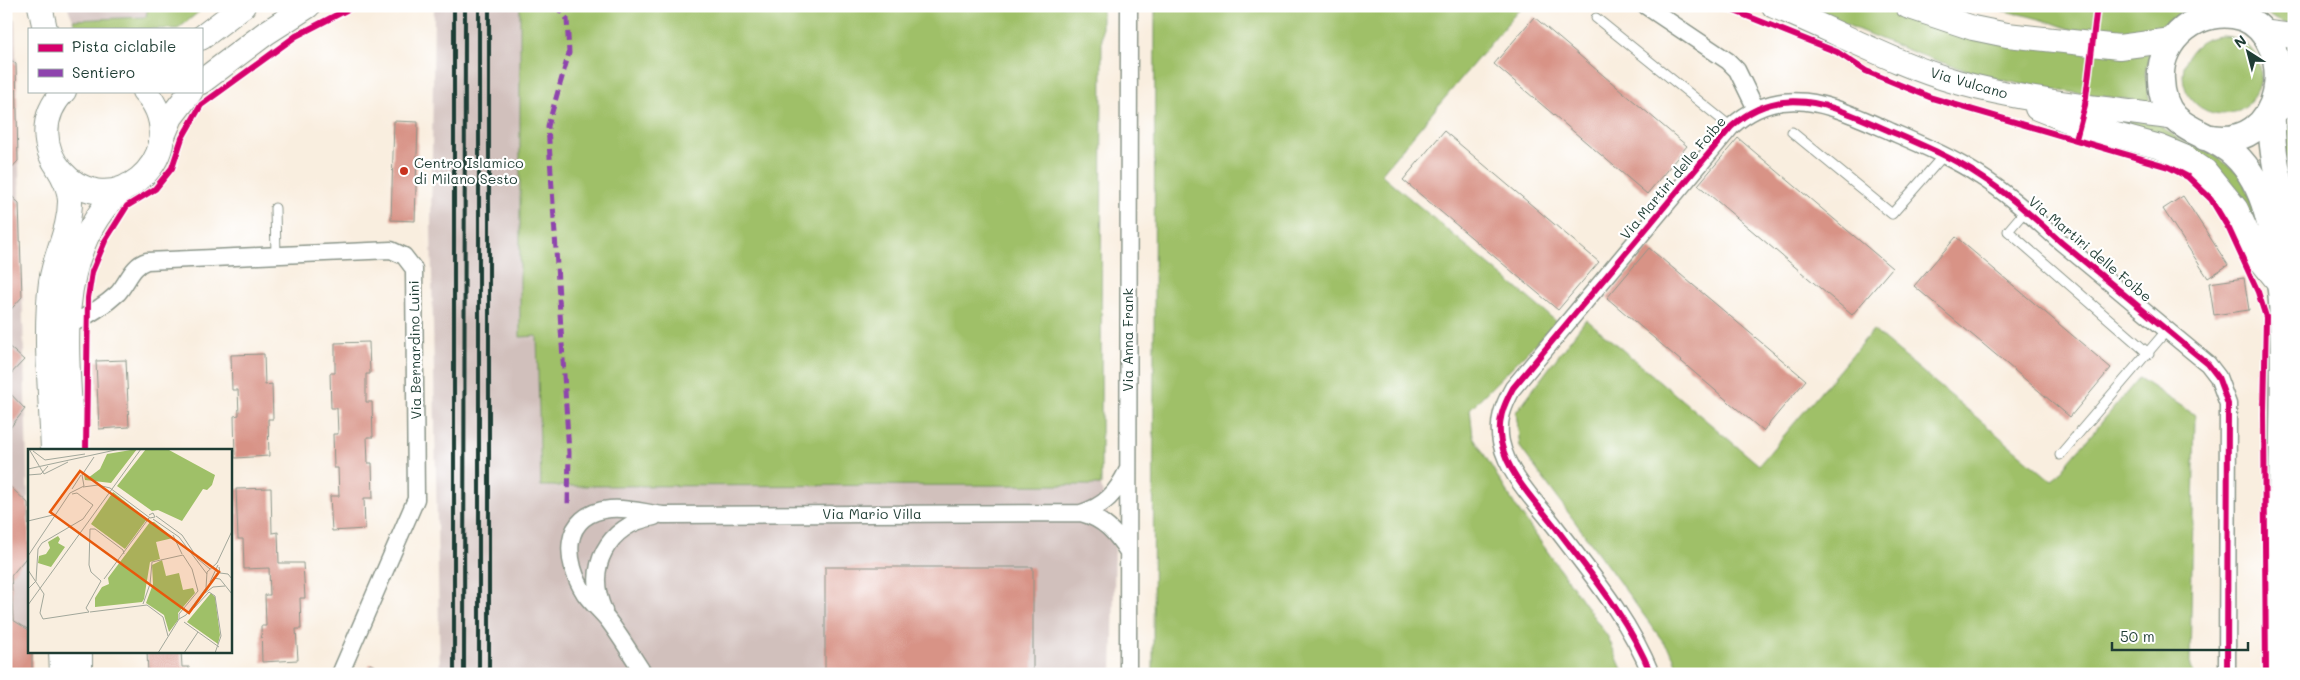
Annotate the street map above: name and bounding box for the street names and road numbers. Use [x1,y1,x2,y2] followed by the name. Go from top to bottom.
[1928,62,2010,103] street label: Via Vulcano
[1615,112,1730,243] street label: Via Martiri delle Foibe
[2025,191,2156,306] street label: Via Martiri delle Foibe
[404,280,425,420] street label: Via Bernardino Luini
[1118,288,1137,392] street label: Via Anna Frank
[822,504,922,523] street label: Via Mario Villa

